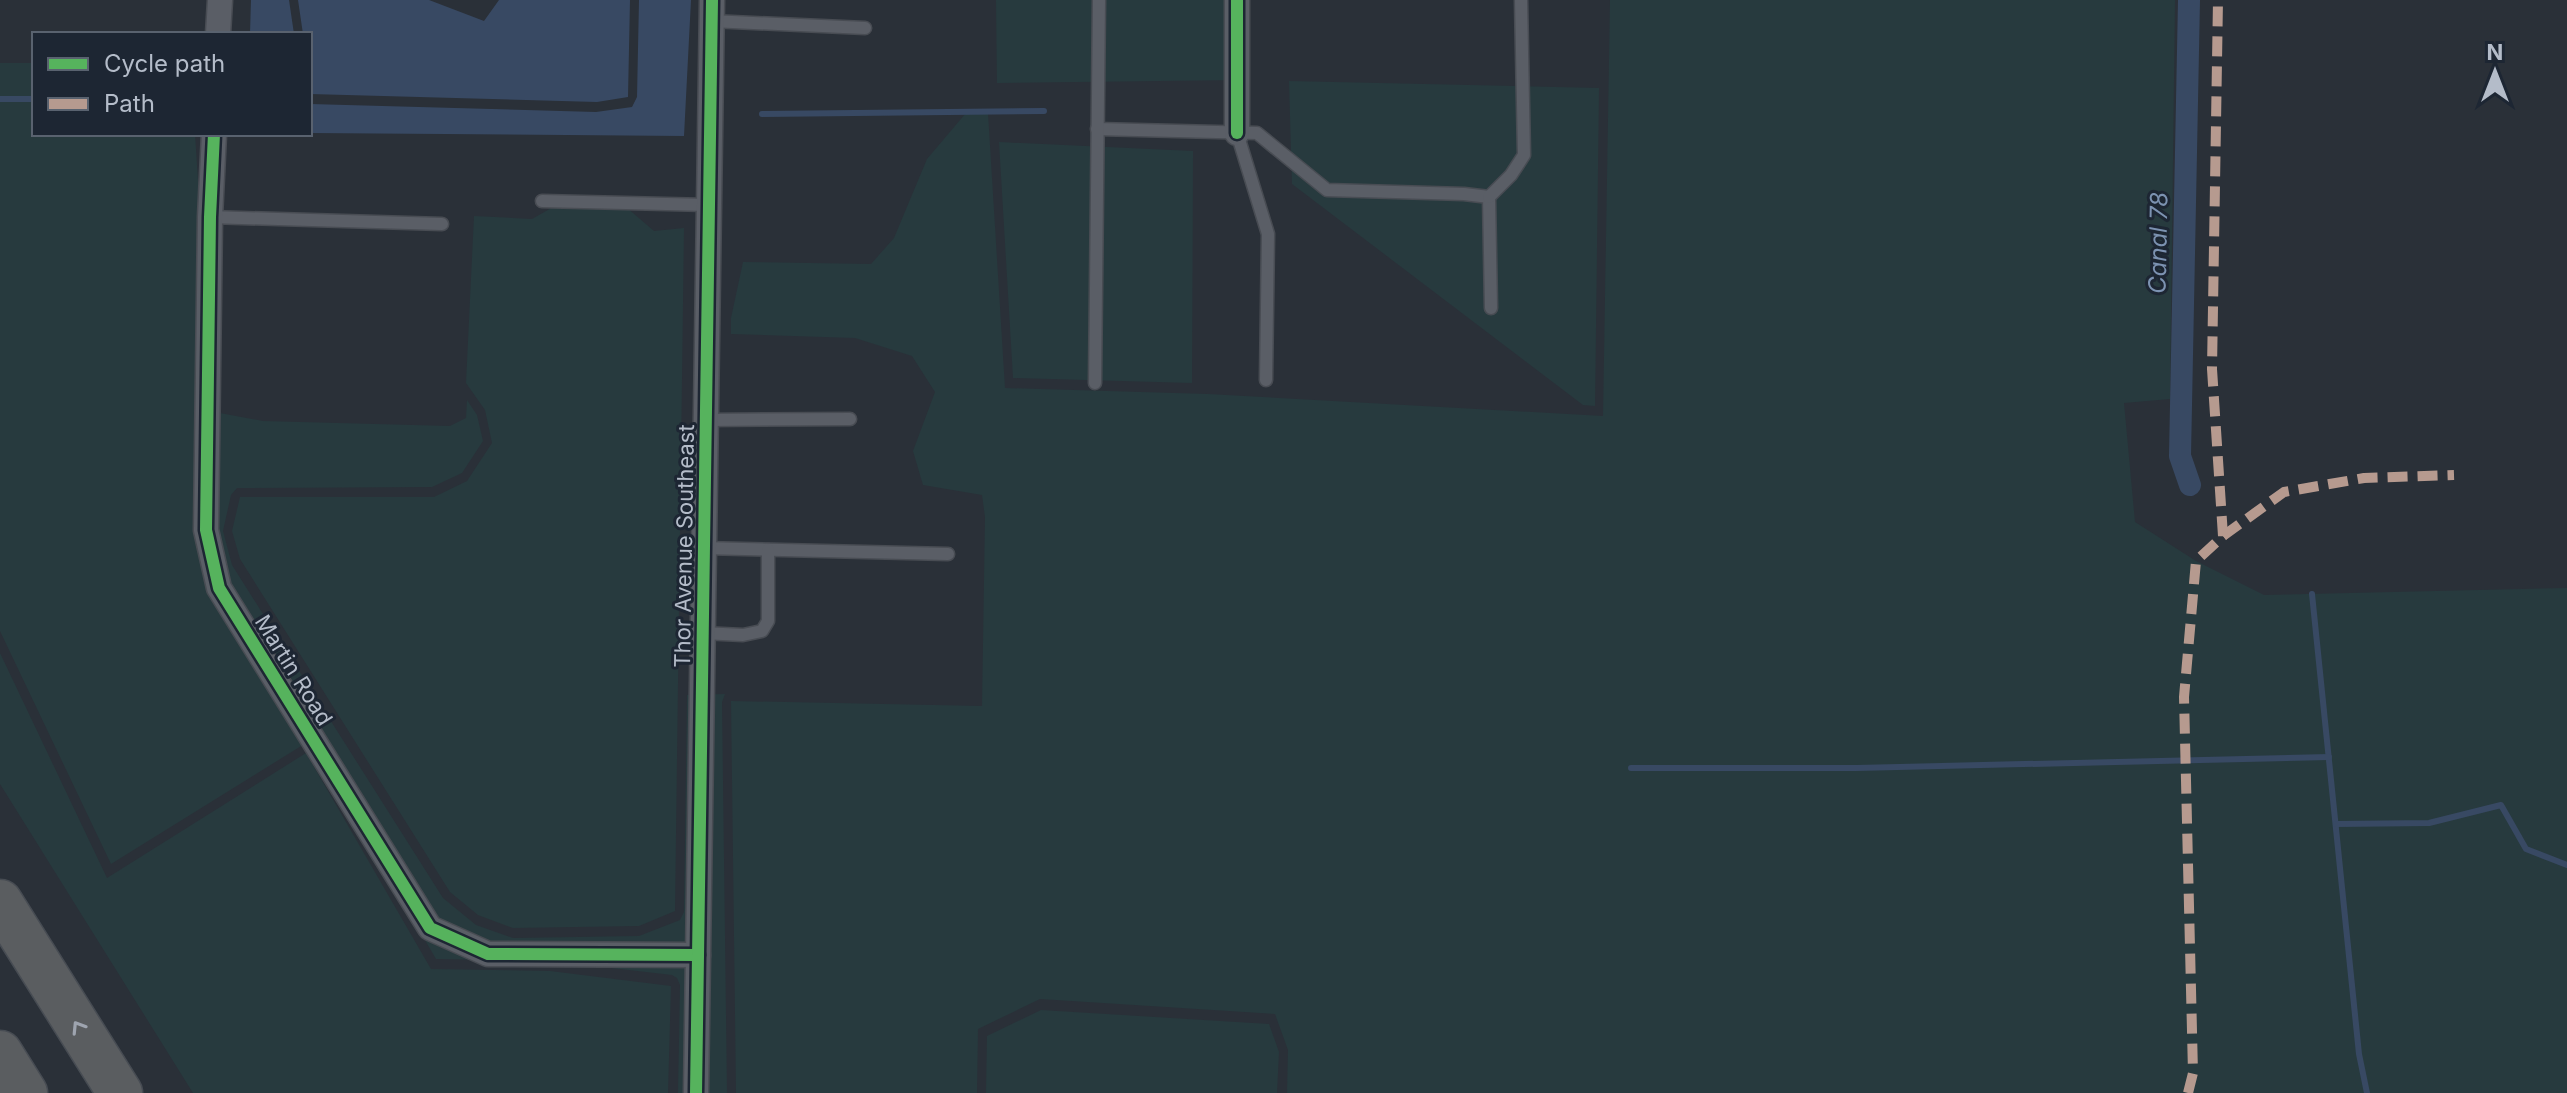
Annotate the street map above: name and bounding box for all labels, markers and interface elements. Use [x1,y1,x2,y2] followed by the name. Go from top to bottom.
[32,32,312,136] legend
[2455,32,2535,112] north arrow
[2487,39,2503,65] text: N
[104,49,225,78] text: Cycle path
[104,89,155,118] text: Path
[2143,192,2173,294] water label: Canal 78
[669,424,699,668] street label: Thor Avenue Southeast
[250,610,338,730] street label: Martin Road
[73,1021,88,1036] one-way arrow

